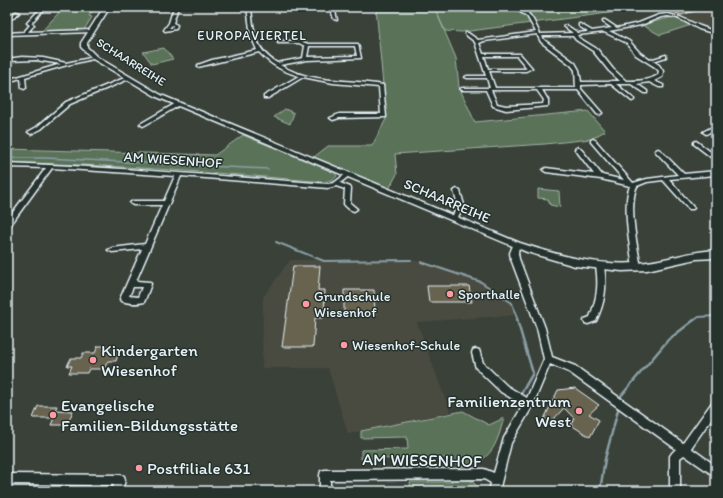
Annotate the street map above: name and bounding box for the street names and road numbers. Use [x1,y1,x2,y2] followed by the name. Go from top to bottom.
[94,35,168,89] street label: SCHAARREIHE
[123,148,224,172] street label: AM WIESENHOF
[401,175,493,227] street label: SCHAARREIHE
[362,449,482,471] street label: AM WIESENHOF

